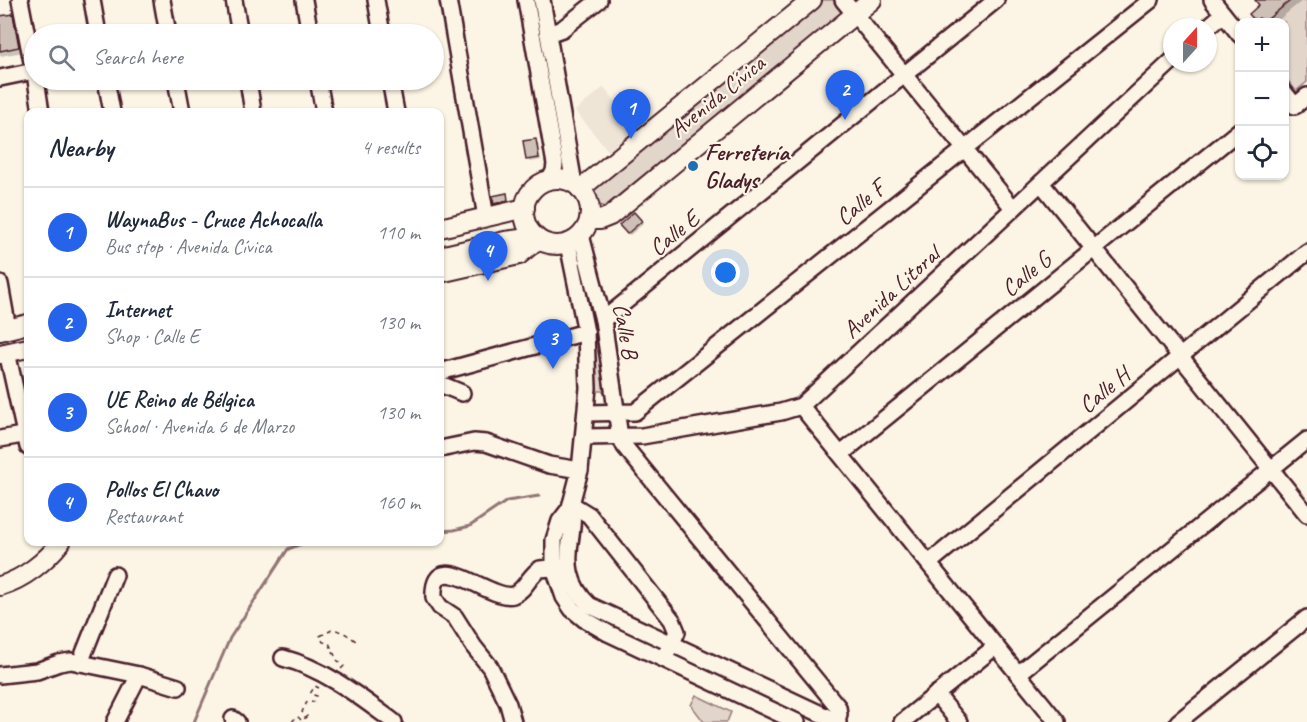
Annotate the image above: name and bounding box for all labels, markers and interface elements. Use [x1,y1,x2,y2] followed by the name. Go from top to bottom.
[1163,18,1217,72] north arrow
[1235,18,1289,180] map controls
[1235,18,1289,72] button: +
[24,24,444,90] search box
[45,41,78,74] icon: search
[93,43,183,71] text: Search here
[663,47,772,144] street label: Avenida Cívica
[826,70,864,120] pin: 2
[1235,72,1289,126] button: −
[612,90,650,139] pin: 1
[1235,126,1289,180] button: locate
[48,131,113,164] text: Nearby
[361,135,420,160] text: 4 results
[705,137,791,195] place label: Ferretería Gladys
[686,159,700,173] marker: Ferretería Gladys
[829,170,895,232] street label: Calle F
[643,202,708,262] street label: Calle E
[105,206,322,234] text: WaynaBus - Cruce Achocalla
[63,220,72,245] text: 1
[377,220,420,245] text: 110 m
[468,232,508,281] pin: 4
[105,234,271,259] text: Bus stop · Avenida Cívica
[836,237,949,345] street label: Avenida Litoral
[995,244,1059,303] street label: Calle G
[711,258,740,287] your location
[105,296,171,324] text: Internet
[606,301,646,363] street label: Calle B
[63,310,72,335] text: 2
[377,310,420,335] text: 130 m
[534,320,572,369] pin: 3
[105,324,199,349] text: Shop · Calle E
[1072,358,1138,420] street label: Calle H
[105,386,254,414] text: UE Reino de Bélgica
[63,400,72,425] text: 3
[377,400,420,425] text: 130 m
[105,414,294,439] text: School · Avenida 6 de Marzo
[105,476,218,504] text: Pollos El Chavo
[63,490,72,515] text: 4
[377,490,420,515] text: 160 m
[105,504,182,529] text: Restaurant

